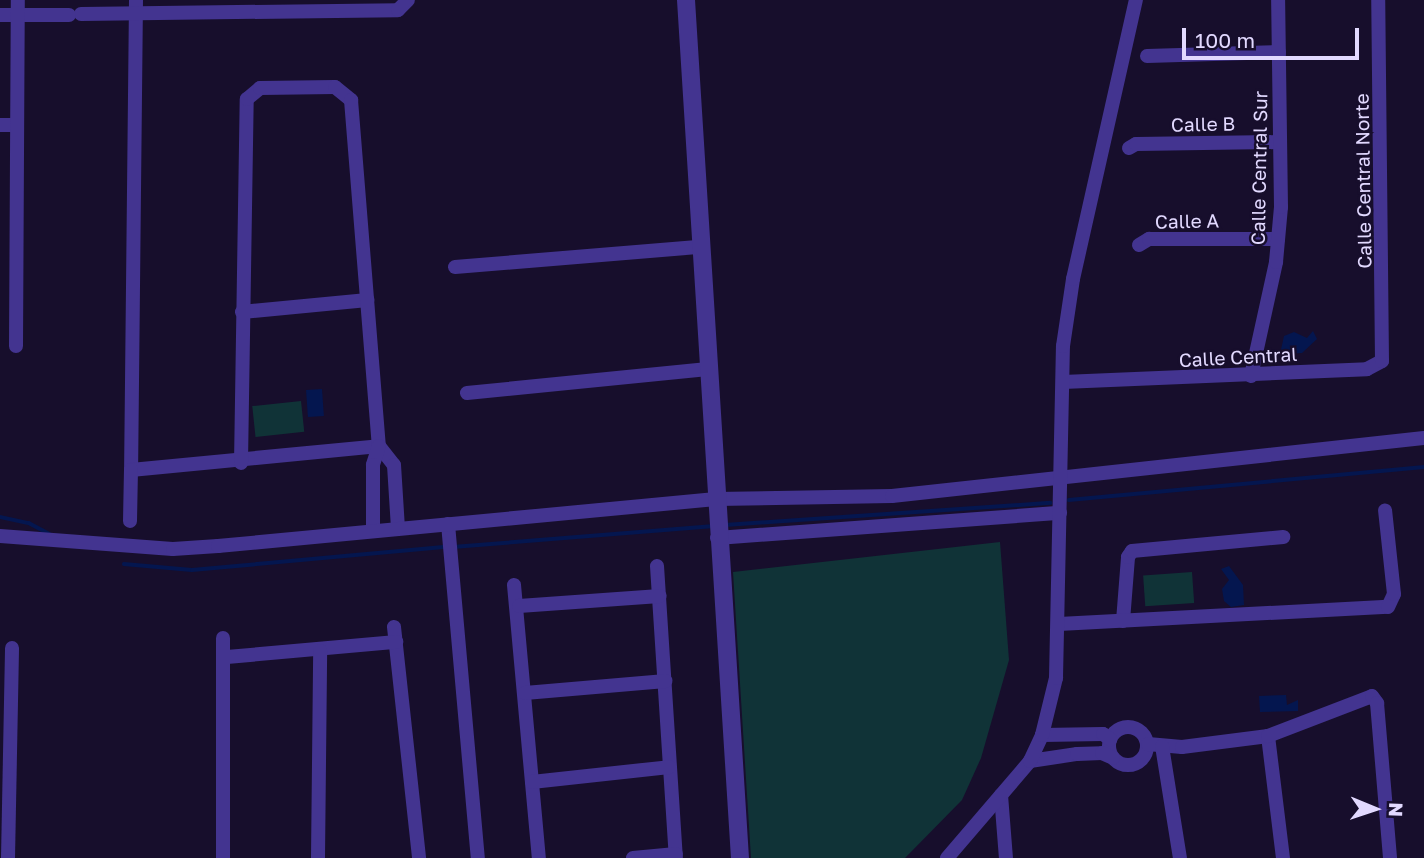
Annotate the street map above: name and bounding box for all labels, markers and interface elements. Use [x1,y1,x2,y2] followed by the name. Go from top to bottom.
[1186,14,1363,58] scale bar
[1195,27,1255,53] text: 100 m
[1246,91,1272,245] street label: Calle Central Sur
[1350,93,1376,269] street label: Calle Central Norte
[1171,112,1235,136] street label: Calle B
[1155,209,1219,233] street label: Calle A
[1178,343,1298,371] street label: Calle Central
[1340,774,1410,844] north arrow
[1385,802,1408,817] text: N

